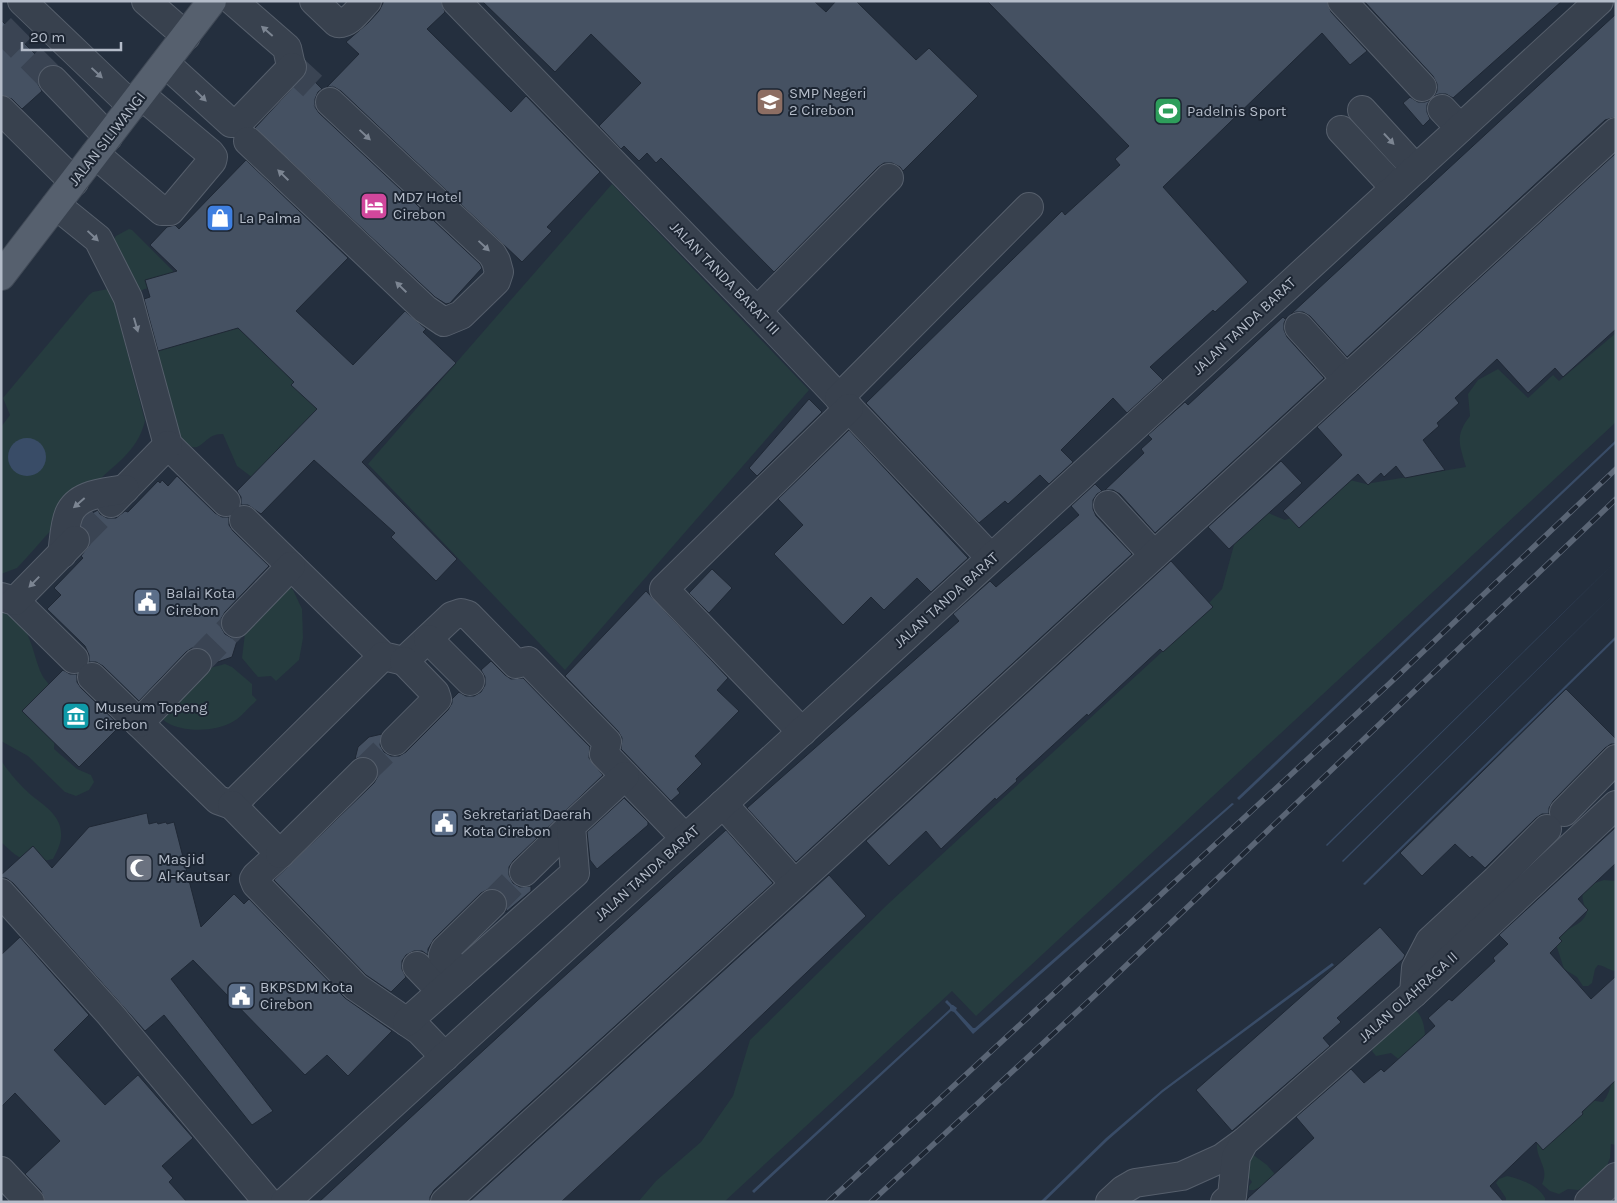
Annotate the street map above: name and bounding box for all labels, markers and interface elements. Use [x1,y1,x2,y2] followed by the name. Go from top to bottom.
[22,20,121,52] scale bar
[261,25,273,37] one-way arrow
[30,28,65,46] text: 20 m
[91,67,103,79] one-way arrow
[789,84,867,119] place label: SMP Negeri 2 Cirebon
[755,87,785,117] school or university icon: SMP Negeri 2 Cirebon
[65,88,149,190] street label: JALAN SILIWANGI
[194,90,206,102] one-way arrow
[1153,96,1183,126] sports icon: Padelnis Sport
[1187,102,1287,120] place label: Padelnis Sport
[359,129,371,141] one-way arrow
[1383,133,1395,145] one-way arrow
[278,169,290,181] one-way arrow
[393,188,462,223] place label: MD7 Hotel Cirebon
[359,191,389,221] hotel icon: MD7 Hotel Cirebon
[205,203,235,233] shop icon: La Palma
[239,209,301,227] place label: La Palma
[666,218,784,338] street label: JALAN TANDA BARAT III
[87,231,99,242] one-way arrow
[477,240,489,252] one-way arrow
[1189,273,1300,378] street label: JALAN TANDA BARAT
[396,281,408,293] one-way arrow
[132,318,140,333] one-way arrow
[73,498,86,509] one-way arrow
[890,548,1002,652] street label: JALAN TANDA BARAT
[28,576,40,588] one-way arrow
[166,584,235,619] place label: Balai Kota Cirebon
[132,587,162,617] public building icon: Balai Kota Cirebon
[95,698,208,733] place label: Museum Topeng Cirebon
[61,701,91,731] museum icon: Museum Topeng Cirebon
[463,805,591,840] place label: Sekretariat Daerah Kota Cirebon
[429,808,459,838] public building icon: Sekretariat Daerah Kota Cirebon
[591,821,703,925] street label: JALAN TANDA BARAT
[158,850,230,885] place label: Masjid Al-Kautsar
[124,853,154,883] mosque icon: Masjid Al-Kautsar
[1355,948,1461,1046] street label: JALAN OLAHRAGA II
[260,978,353,1013] place label: BKPSDM Kota Cirebon
[226,981,256,1011] public building icon: BKPSDM Kota Cirebon

